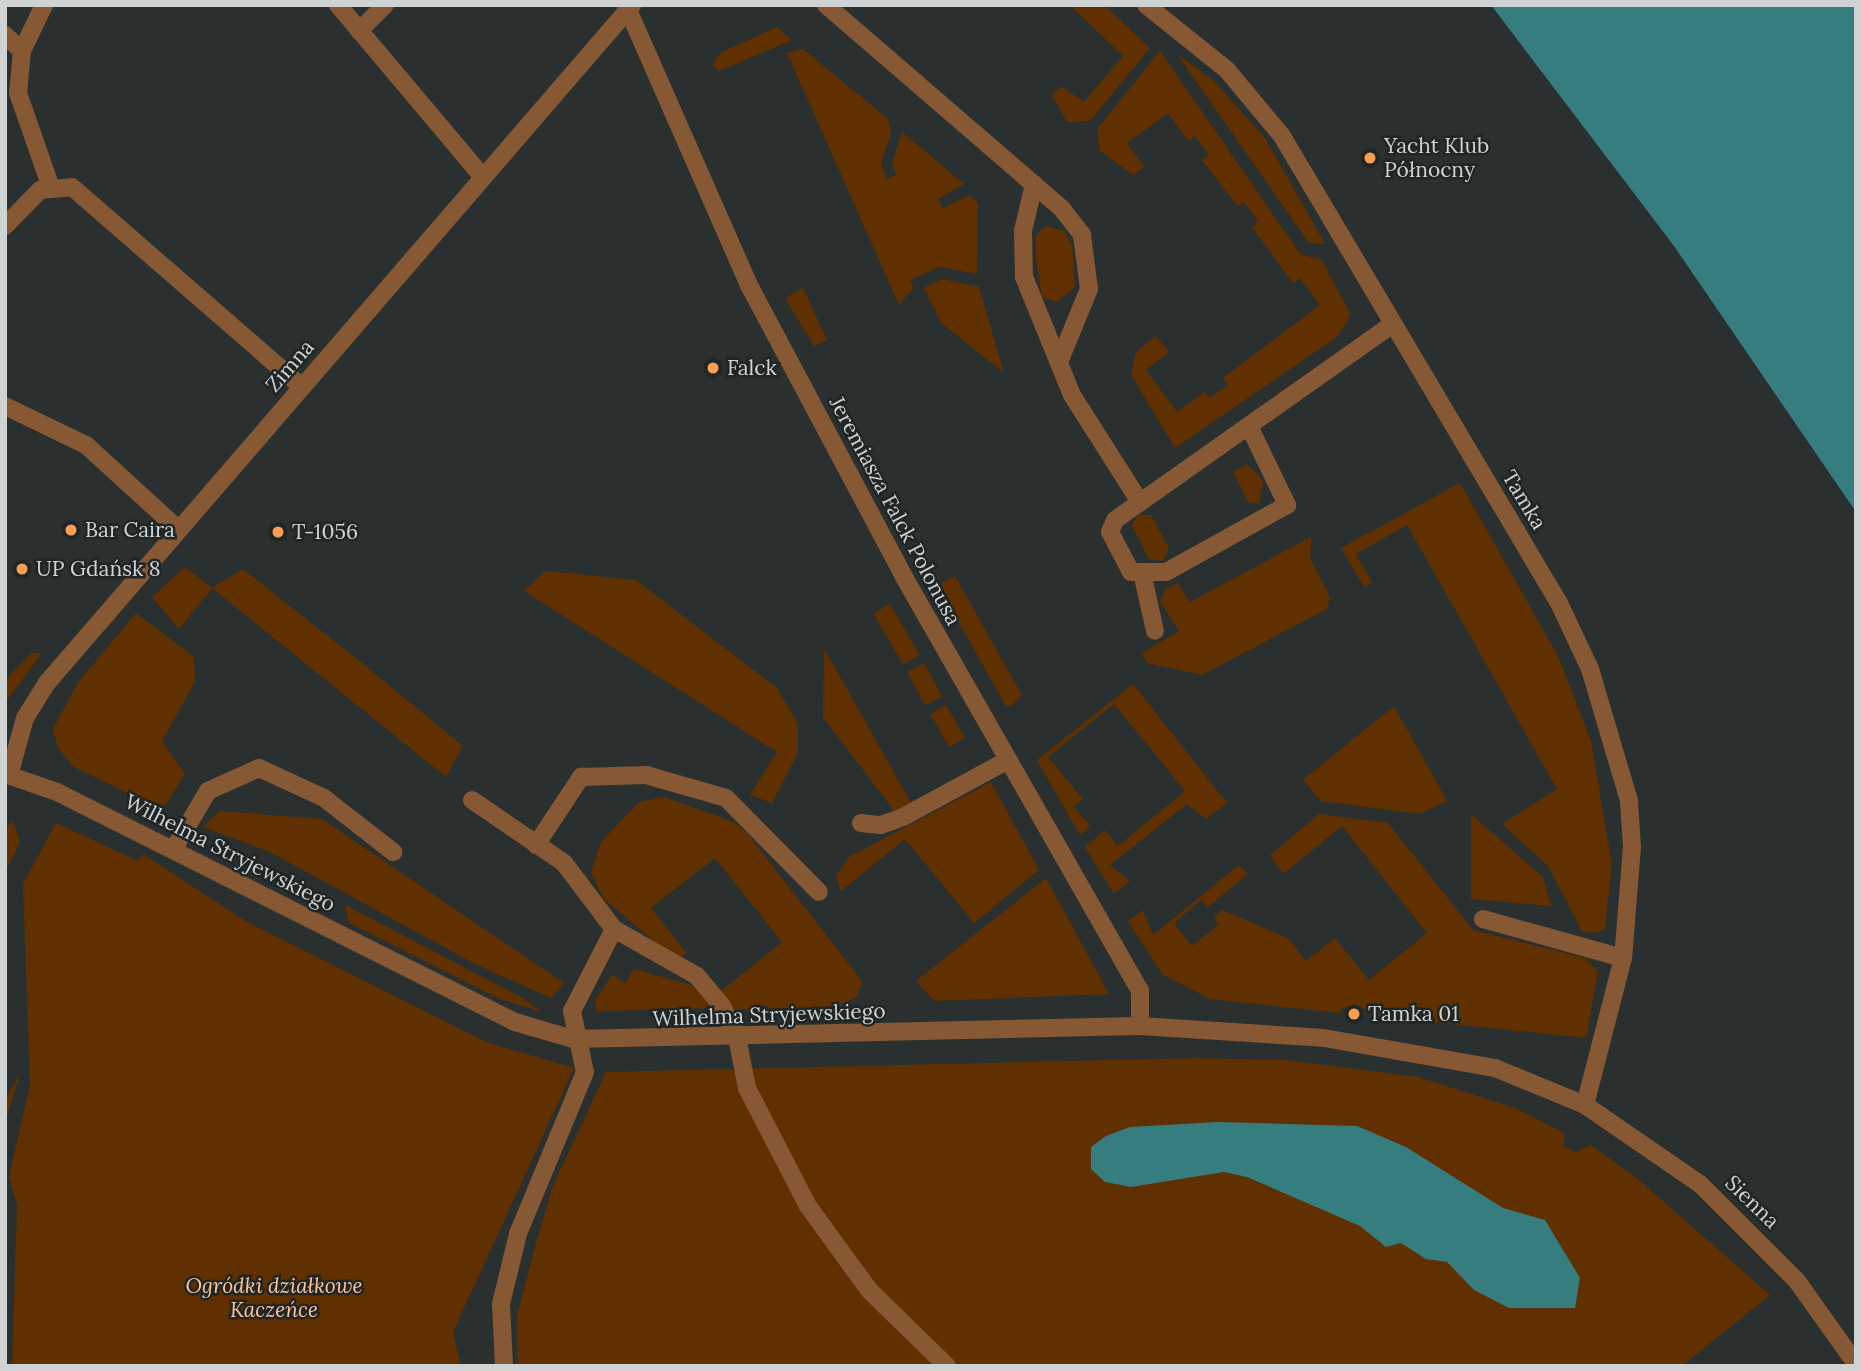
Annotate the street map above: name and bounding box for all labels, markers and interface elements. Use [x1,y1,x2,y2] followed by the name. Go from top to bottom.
[1384,133,1489,183] place label: Yacht Klub Północny
[1362,150,1378,166] marker: Yacht Klub Północny
[260,335,320,397] street label: Zimna
[727,355,777,381] place label: Falck
[705,360,721,376] marker: Falck
[824,392,966,630] street label: Jeremiasza Falck Polonusa
[1497,466,1551,534] street label: Tamka
[85,517,175,543] place label: Bar Caira
[292,519,358,545] place label: T-1056
[63,522,79,538] marker: Bar Caira
[270,524,286,540] marker: T-1056
[36,556,160,582] place label: UP Gdańsk 8
[14,561,30,577] marker: UP Gdańsk 8
[120,789,340,917] street label: Wilhelma Stryjewskiego
[652,998,886,1032] street label: Wilhelma Stryjewskiego
[1368,1001,1459,1027] place label: Tamka 01
[1346,1006,1362,1022] marker: Tamka 01
[1720,1170,1784,1234] street label: Sienna
[185,1273,363,1323] park label: Ogródki działkowe Kaczeńce

